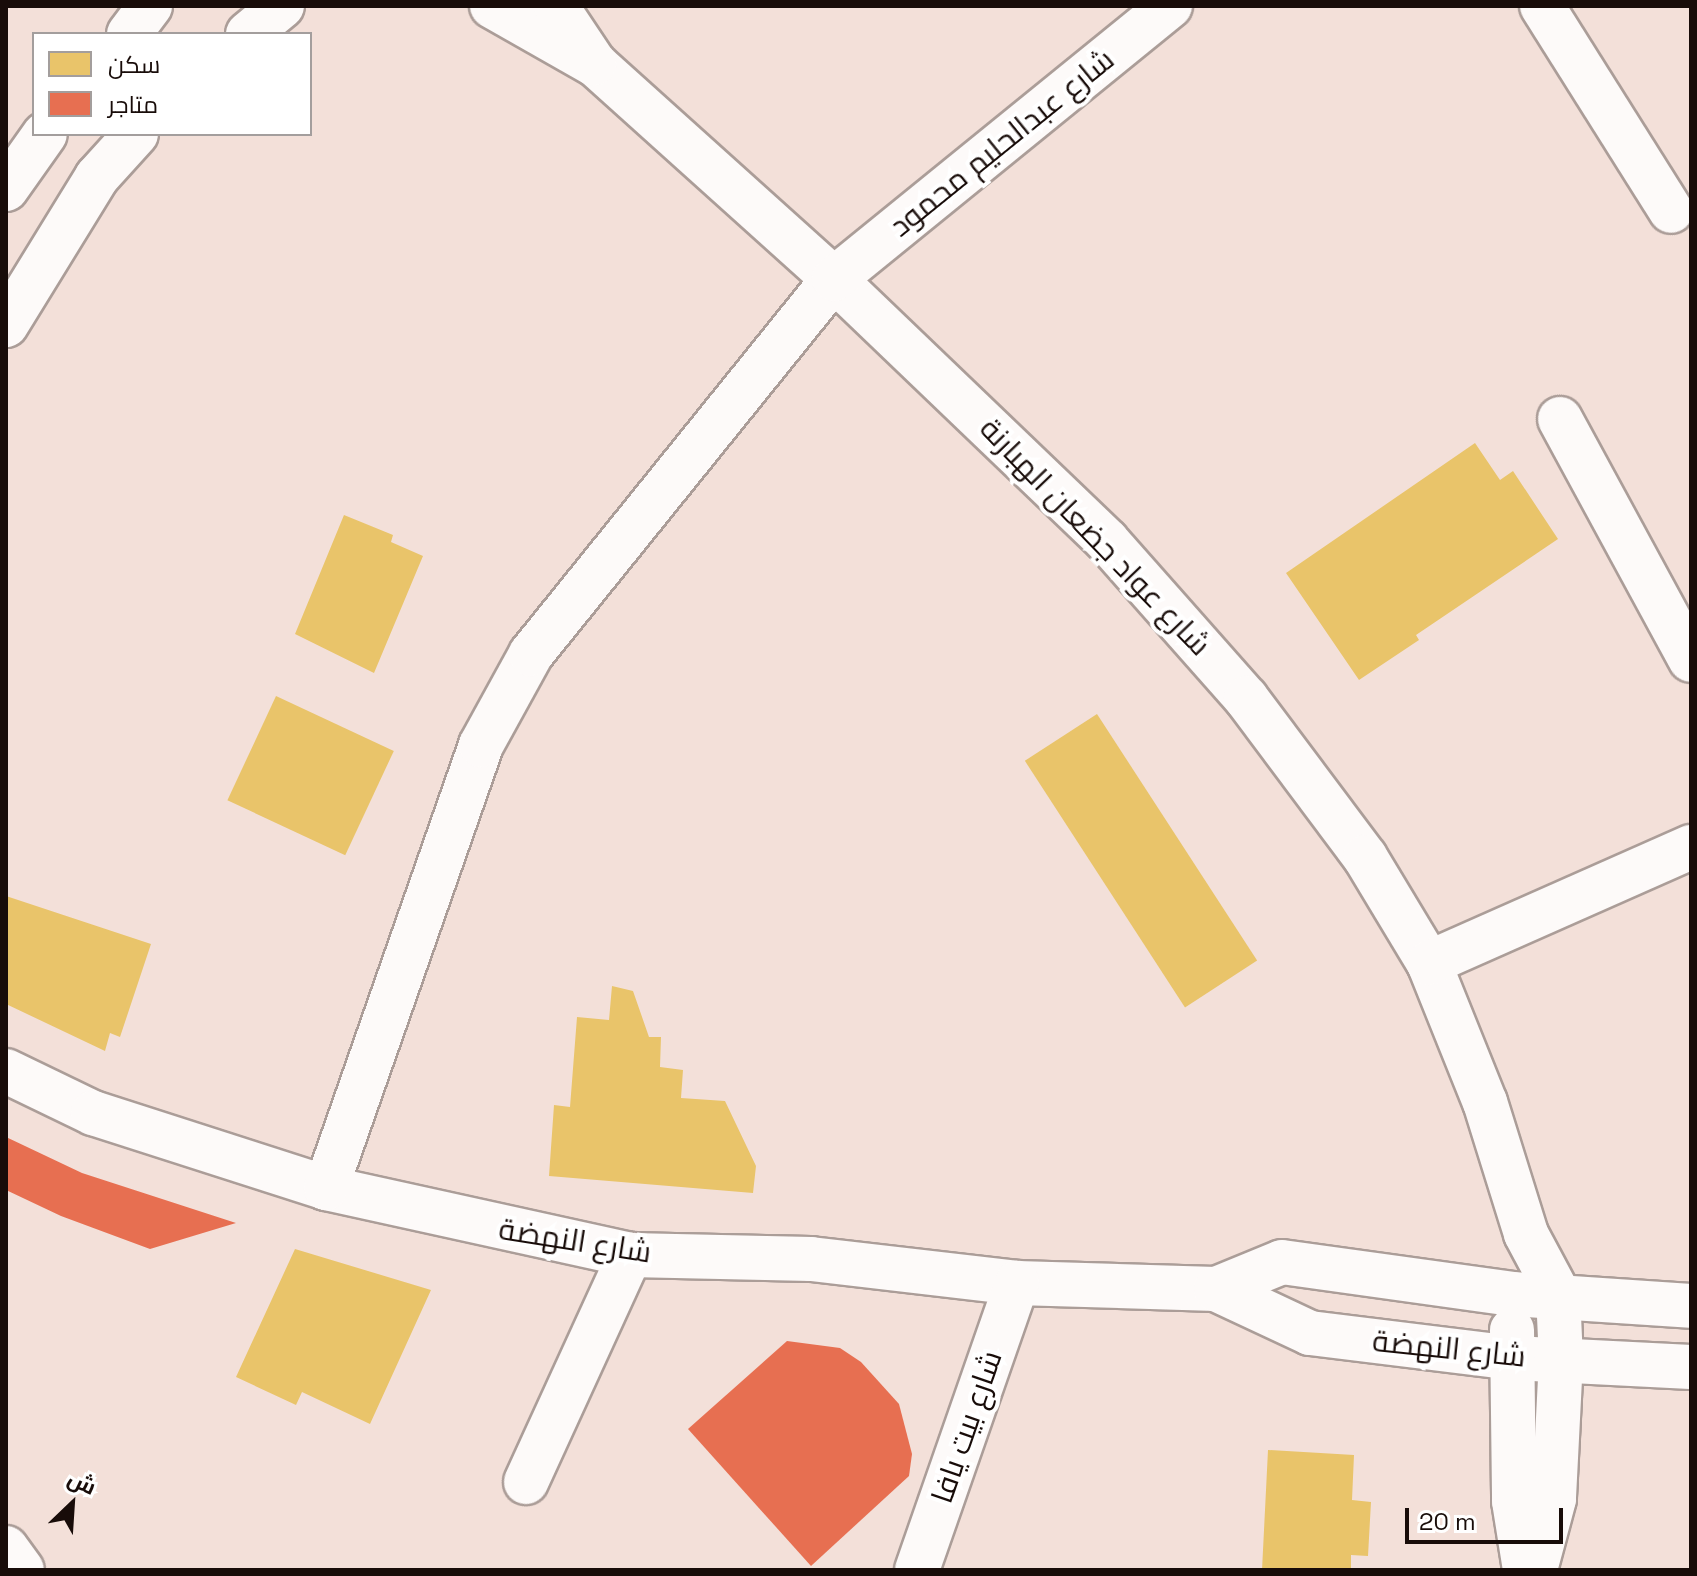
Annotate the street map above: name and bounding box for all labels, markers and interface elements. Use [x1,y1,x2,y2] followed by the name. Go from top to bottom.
[32,32,312,136] legend
[883,42,1121,244] street label: شارع عبدالحليم محمود
[108,49,160,80] text: سكن
[108,89,158,120] text: متاجر
[972,411,1218,663] street label: شارع عواد جضعان الهبارنة
[496,1211,654,1271] street label: شارع النهضة
[1371,1323,1527,1375] street label: شارع النهضة
[924,1346,1010,1508] street label: شارع بيت يافا
[32,1464,112,1544] north arrow
[63,1464,101,1501] text: ش
[1409,1492,1567,1542] scale bar
[1419,1506,1476,1537] text: 20 m

